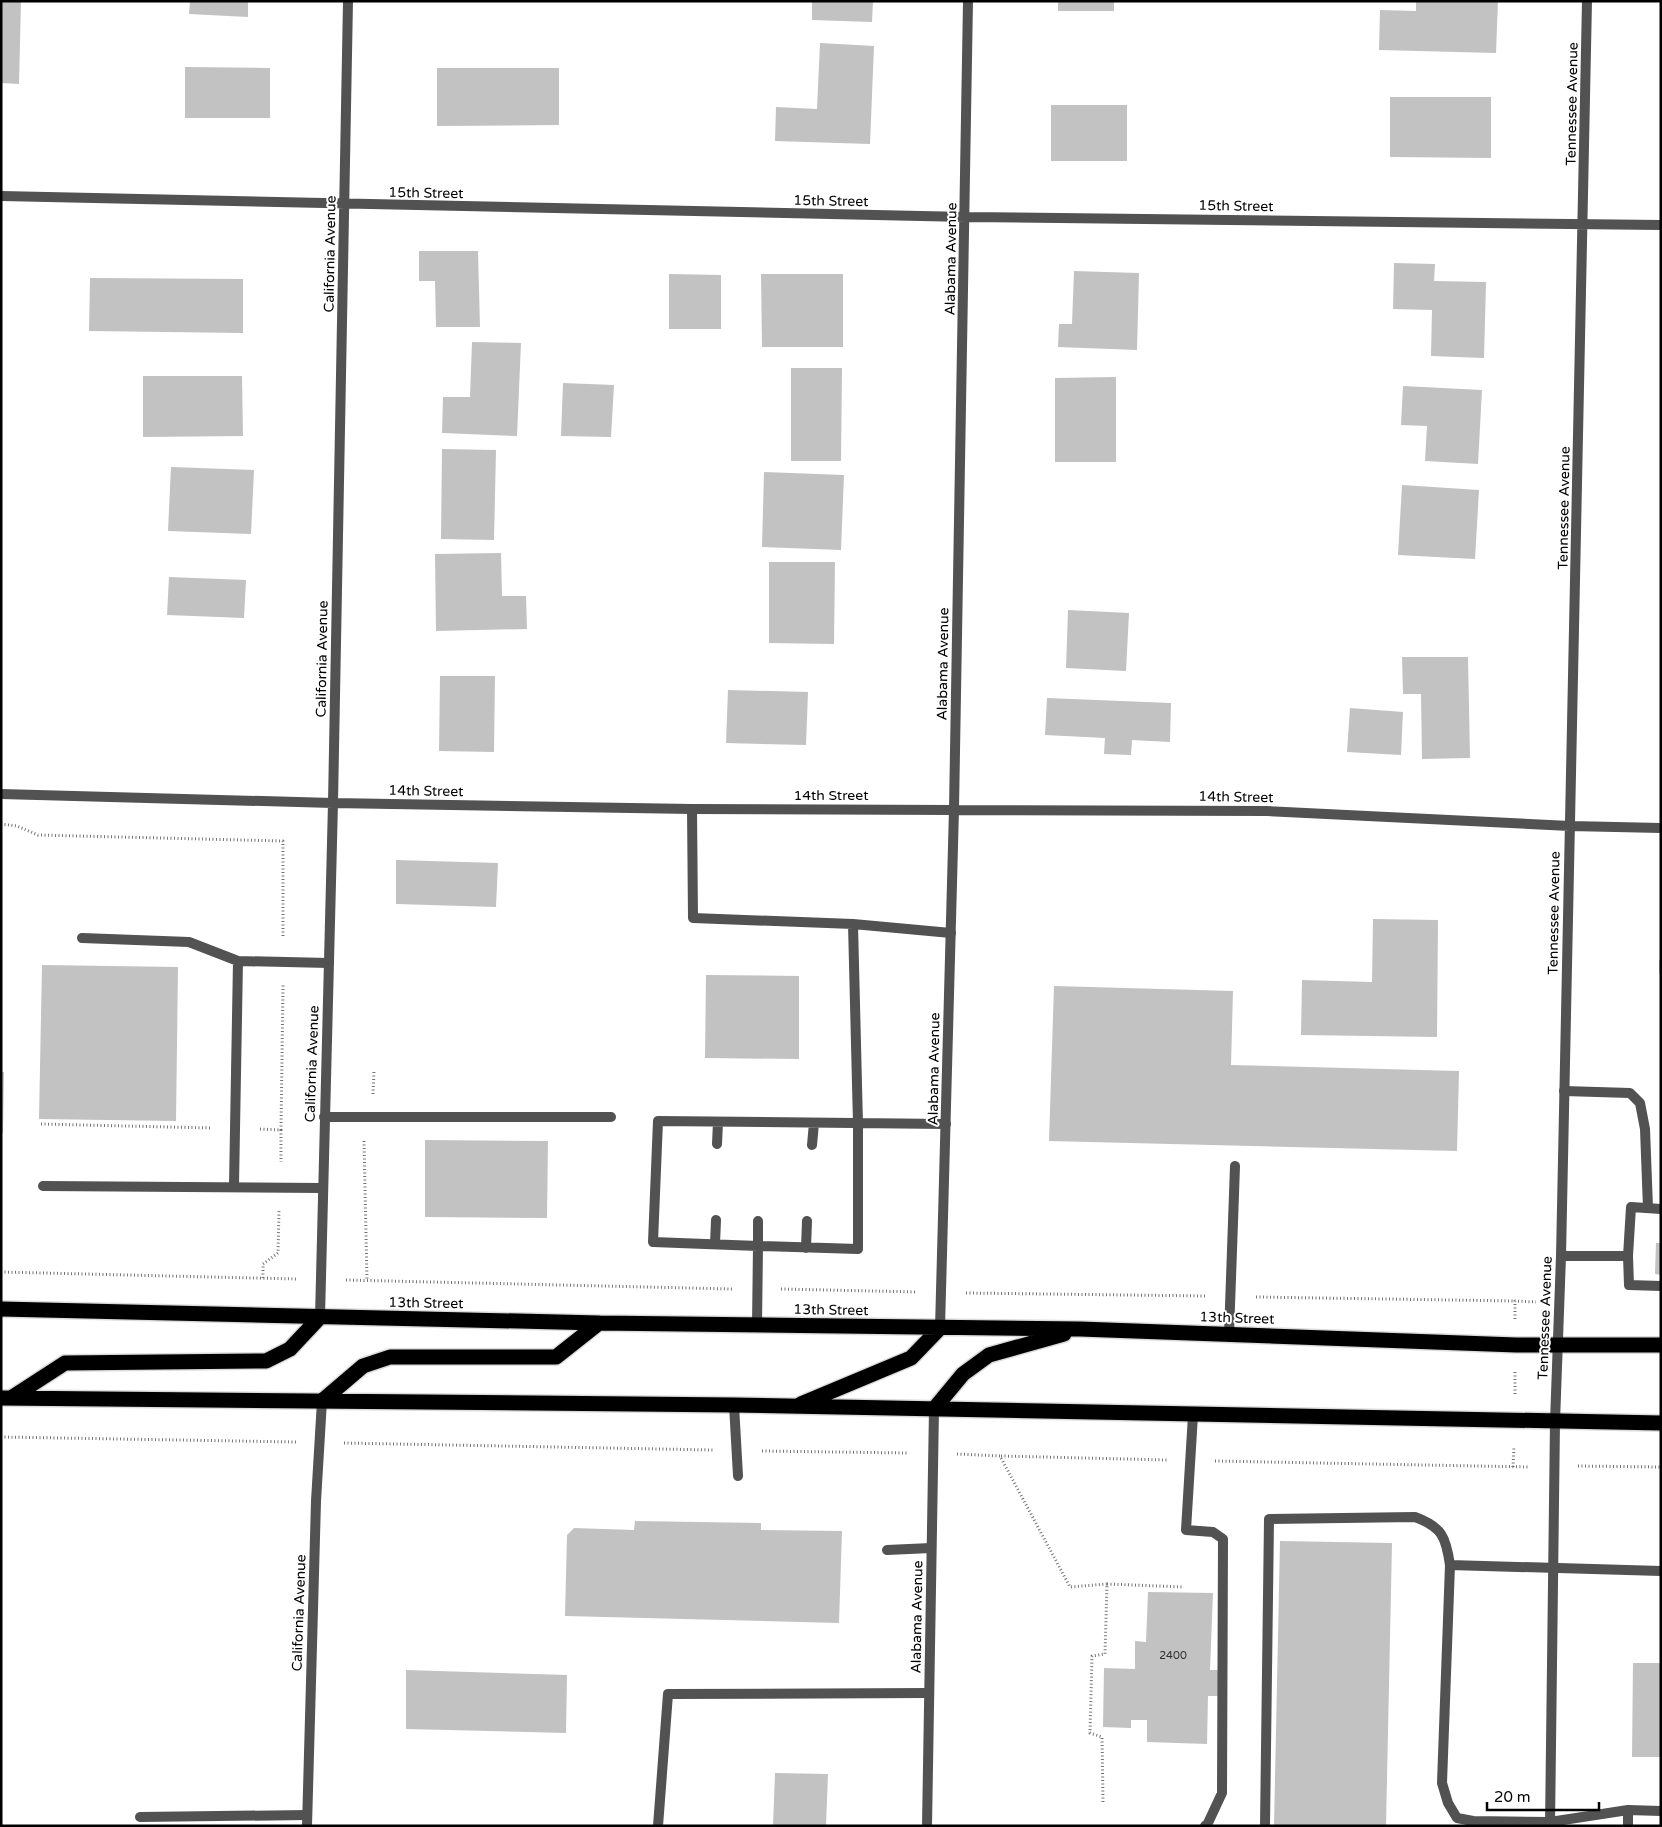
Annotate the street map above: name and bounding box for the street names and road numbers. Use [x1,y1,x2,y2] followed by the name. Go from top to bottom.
[1562,42,1582,166] street label: Tennessee Avenue
[388,184,464,202] street label: 15th Street
[793,192,869,210] street label: 15th Street
[320,195,340,313] street label: California Avenue
[1198,197,1274,215] street label: 15th Street
[942,202,960,316] street label: Alabama Avenue
[1554,446,1574,570] street label: Tennessee Avenue
[312,600,332,718] street label: California Avenue
[934,607,952,721] street label: Alabama Avenue
[388,782,464,800] street label: 14th Street
[793,787,869,804] street label: 14th Street
[1198,788,1274,806] street label: 14th Street
[1544,851,1564,975] street label: Tennessee Avenue
[301,1005,323,1123] street label: California Avenue
[925,1012,943,1126] street label: Alabama Avenue
[1534,1256,1556,1380] street label: Tennessee Avenue
[388,1294,464,1312] street label: 13th Street
[793,1301,869,1319] street label: 13th Street
[1199,1308,1275,1328] street label: 13th Street
[288,1554,310,1672] street label: California Avenue
[908,1560,926,1674] street label: Alabama Avenue

